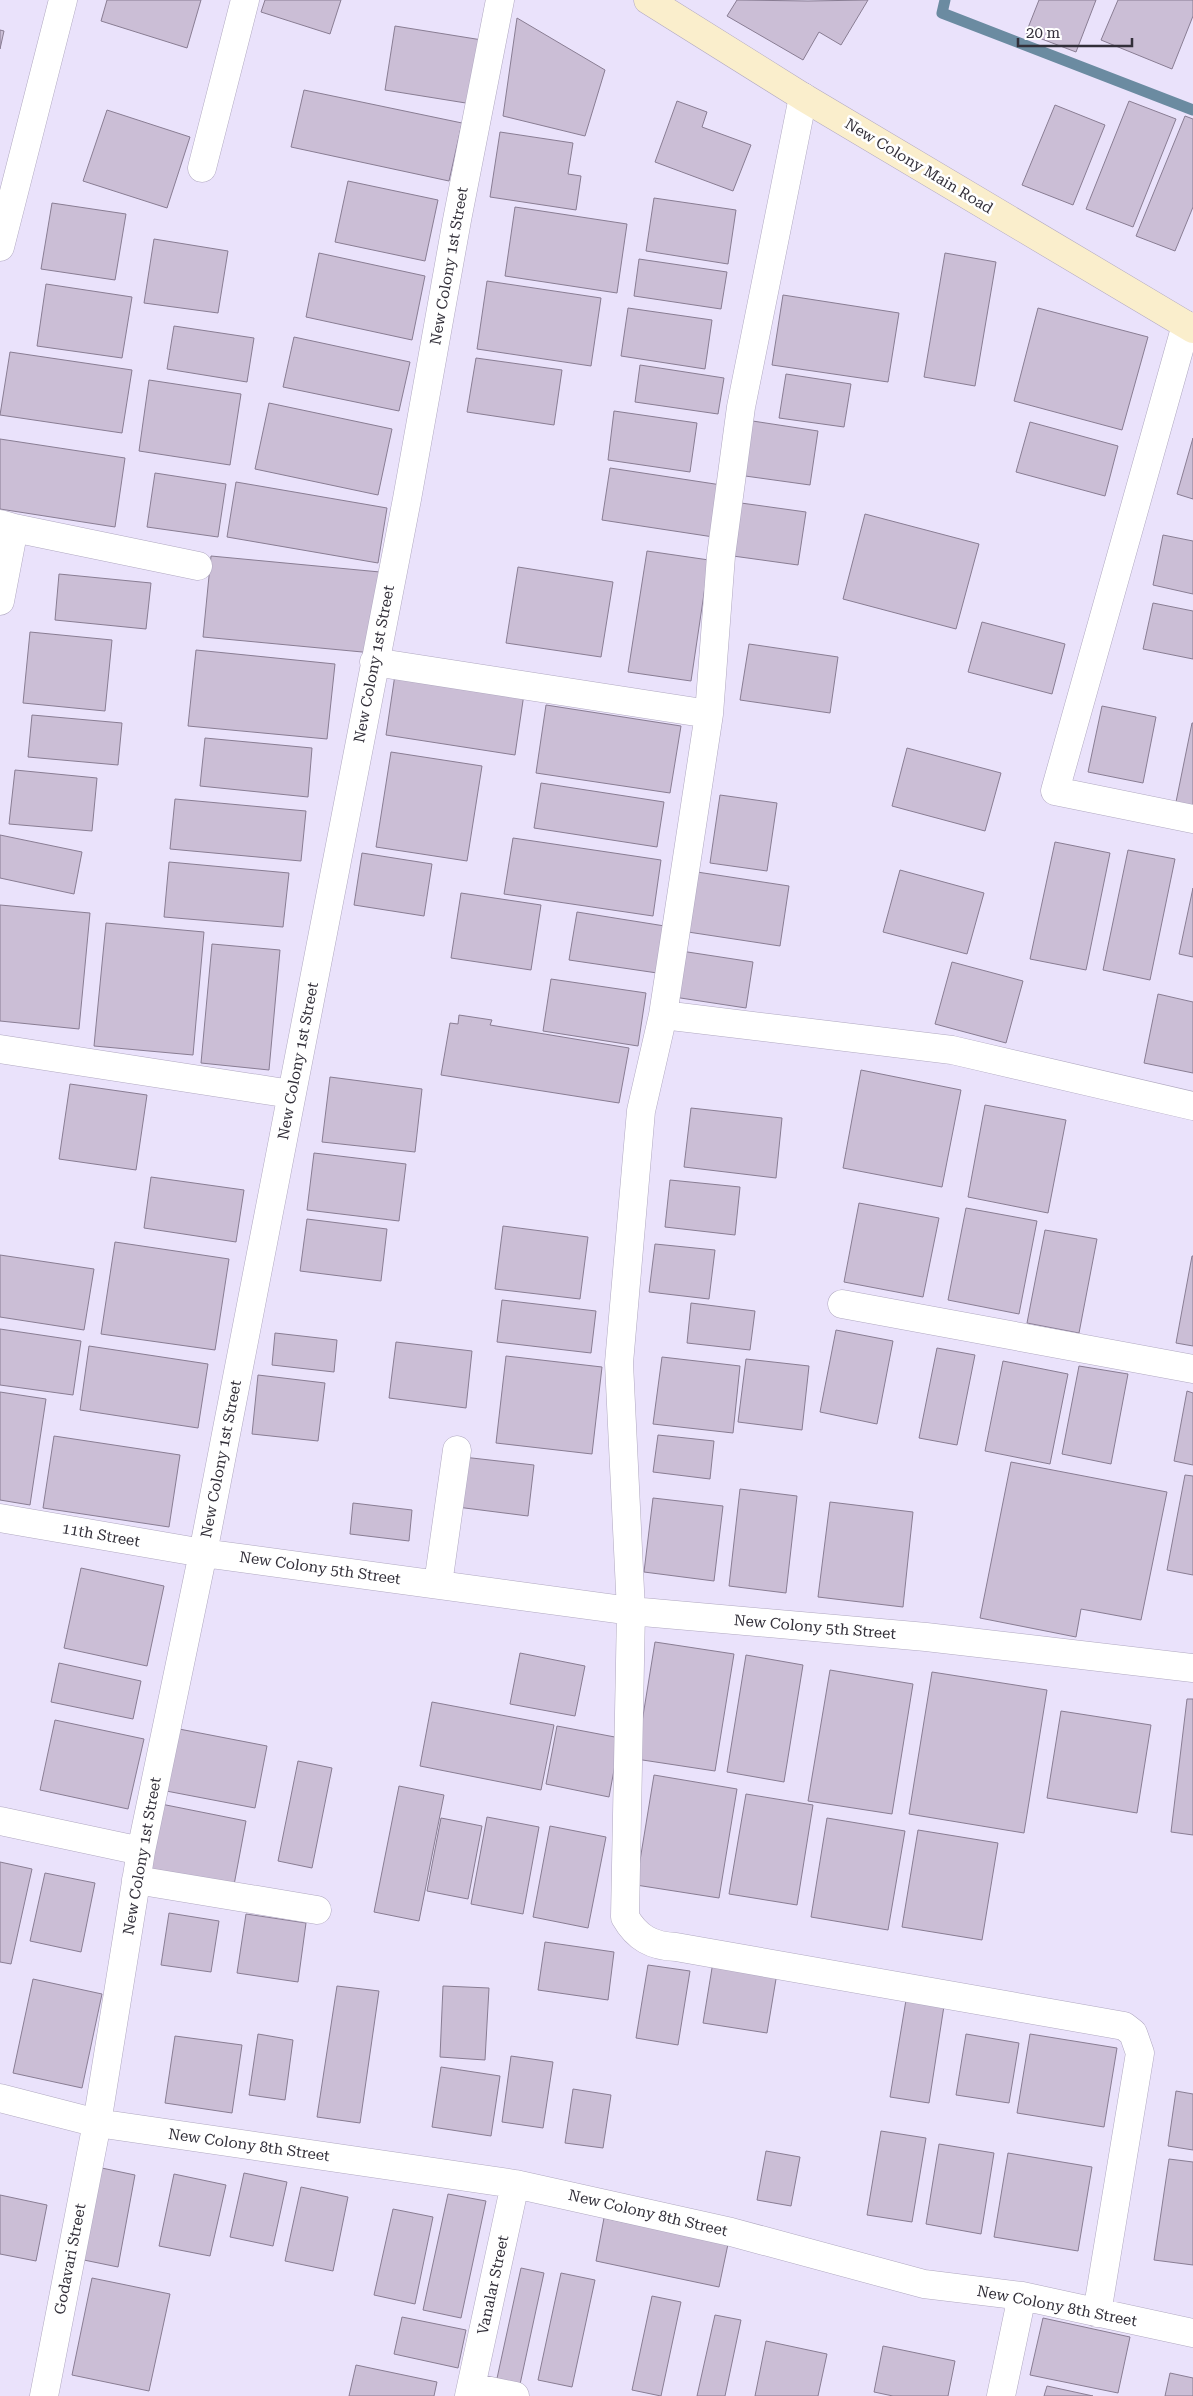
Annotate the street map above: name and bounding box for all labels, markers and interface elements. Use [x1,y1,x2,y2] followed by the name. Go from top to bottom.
[1018,15,1132,47] scale bar
[1026,24,1061,42] text: 20 m
[842,115,997,218] street label: New Colony Main Road
[426,185,472,346] street label: New Colony 1st Street
[350,583,398,744] street label: New Colony 1st Street
[274,980,322,1141] street label: New Colony 1st Street
[197,1378,245,1539] street label: New Colony 1st Street
[61,1519,142,1551] street label: 11th Street
[238,1548,402,1588] street label: New Colony 5th Street
[733,1611,897,1643] street label: New Colony 5th Street
[119,1775,165,1936] street label: New Colony 1st Street
[167,2125,331,2165] street label: New Colony 8th Street
[567,2186,730,2240] street label: New Colony 8th Street
[50,2202,90,2316] street label: Godavari Street
[474,2233,512,2336] street label: Vanalar Street
[975,2282,1139,2330] street label: New Colony 8th Street

